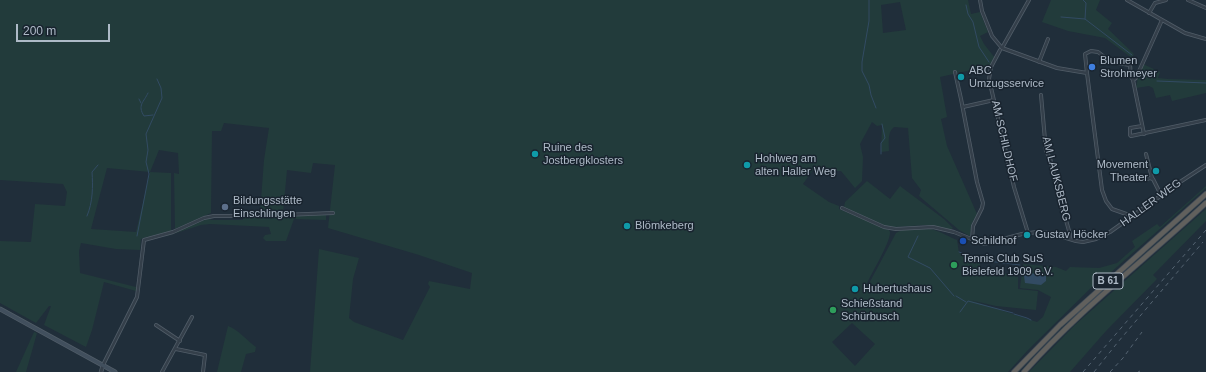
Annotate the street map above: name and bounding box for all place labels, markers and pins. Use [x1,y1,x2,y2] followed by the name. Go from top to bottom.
[1100,54,1157,80] place label: Blumen Strohmeyer
[1087,62,1097,72] marker: Blumen Strohmeyer
[969,64,1044,90] place label: ABC Umzugsservice
[956,72,966,82] marker: ABC Umzugsservice
[543,141,623,167] place label: Ruine des Jostbergklosters
[530,149,540,159] marker: Ruine des Jostbergklosters
[755,152,836,178] place label: Hohlweg am alten Haller Weg
[1097,158,1148,184] place label: Movement Theater
[742,160,752,170] marker: Hohlweg am alten Haller Weg
[1151,166,1161,176] marker: Movement Theater
[233,194,302,220] place label: Bildungsstätte Einschlingen
[220,202,230,212] marker: Bildungsstätte Einschlingen
[635,219,694,233] place label: Blömkeberg
[622,221,632,231] marker: Blömkeberg
[1035,228,1108,242] place label: Gustav Höcker
[1022,230,1032,240] marker: Gustav Höcker
[971,234,1016,248] place label: Schildhof
[958,236,968,246] marker: Schildhof
[962,252,1053,278] place label: Tennis Club SuS Bielefeld 1909 e.V.
[949,260,959,270] marker: Tennis Club SuS Bielefeld 1909 e.V.
[863,282,931,296] place label: Hubertushaus
[850,284,860,294] marker: Hubertushaus
[841,297,902,323] place label: Schießstand Schürbusch
[828,305,838,315] marker: Schießstand Schürbusch

